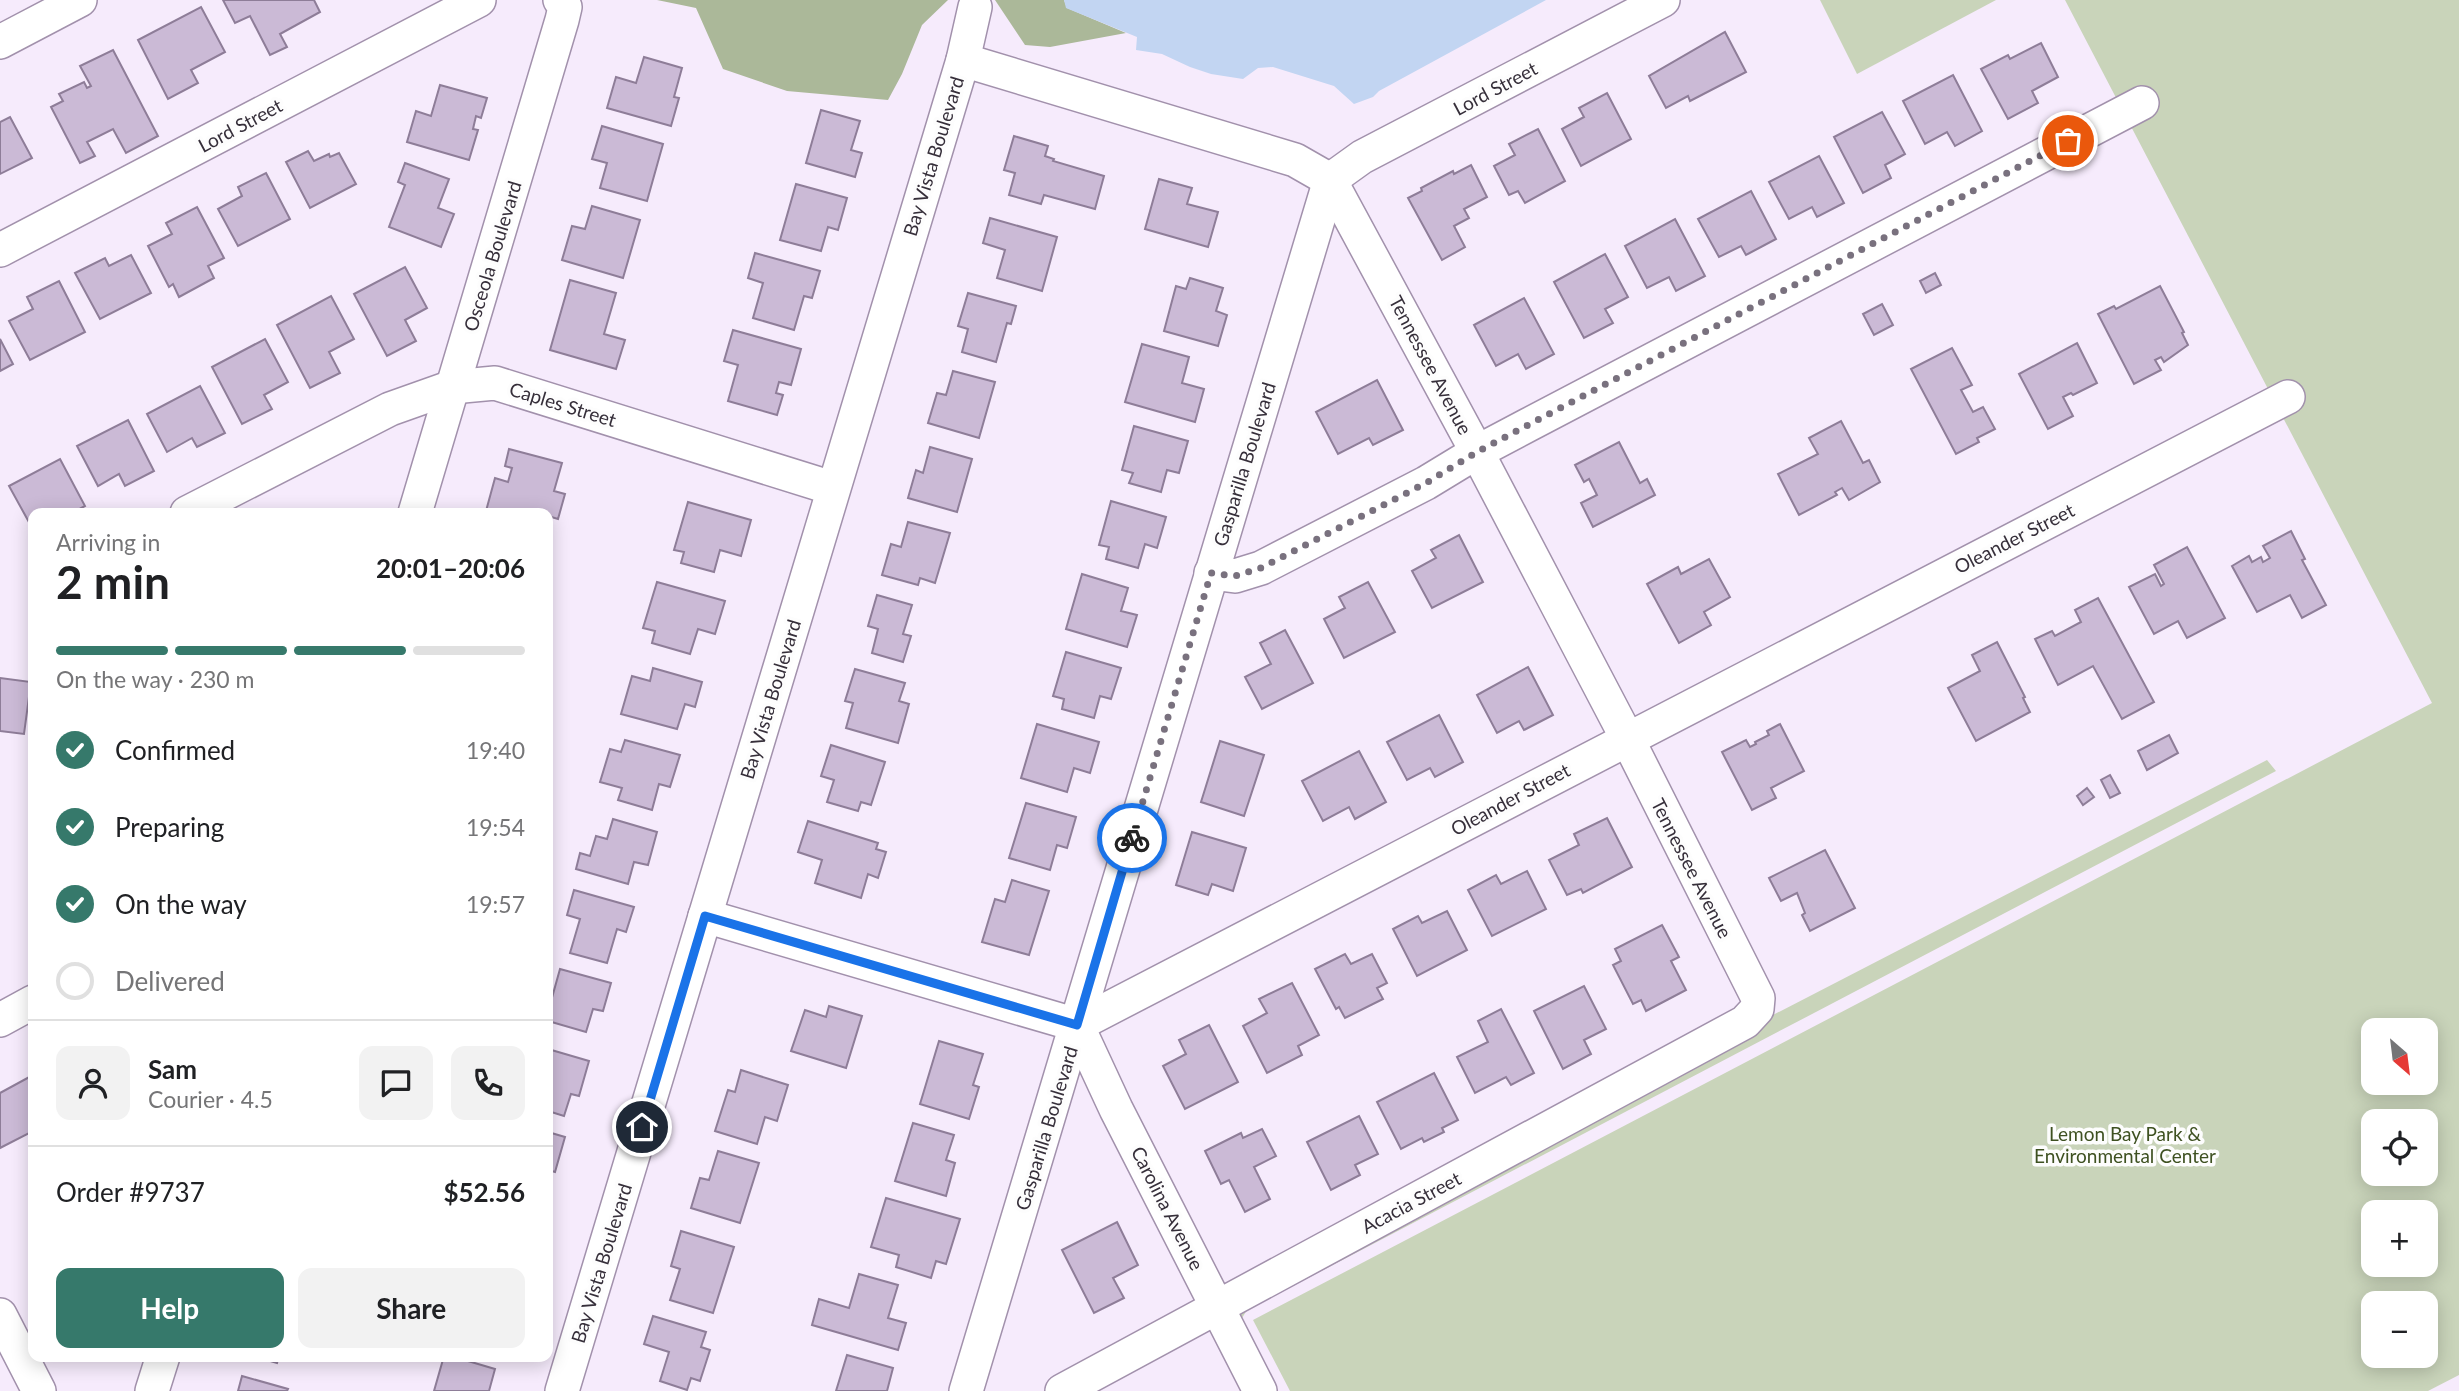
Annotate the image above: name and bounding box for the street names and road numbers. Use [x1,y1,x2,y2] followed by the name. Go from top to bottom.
[1449,56,1541,120] street label: Lord Street
[898,73,968,239] street label: Bay Vista Boulevard
[194,93,286,157] street label: Lord Street
[458,178,526,334] street label: Osceola Boulevard
[1385,292,1477,438] street label: Tennessee Avenue
[507,377,619,431] street label: Caples Street
[1208,379,1280,549] street label: Gasparilla Boulevard
[1950,498,2078,578] street label: Oleander Street
[735,616,805,782] street label: Bay Vista Boulevard
[1446,758,1574,840] street label: Oleander Street
[1647,794,1737,942] street label: Tennessee Avenue
[1010,1043,1082,1213] street label: Gasparilla Boulevard
[1127,1142,1209,1274] street label: Carolina Avenue
[1357,1166,1465,1238] street label: Acacia Street
[566,1180,636,1346] street label: Bay Vista Boulevard

